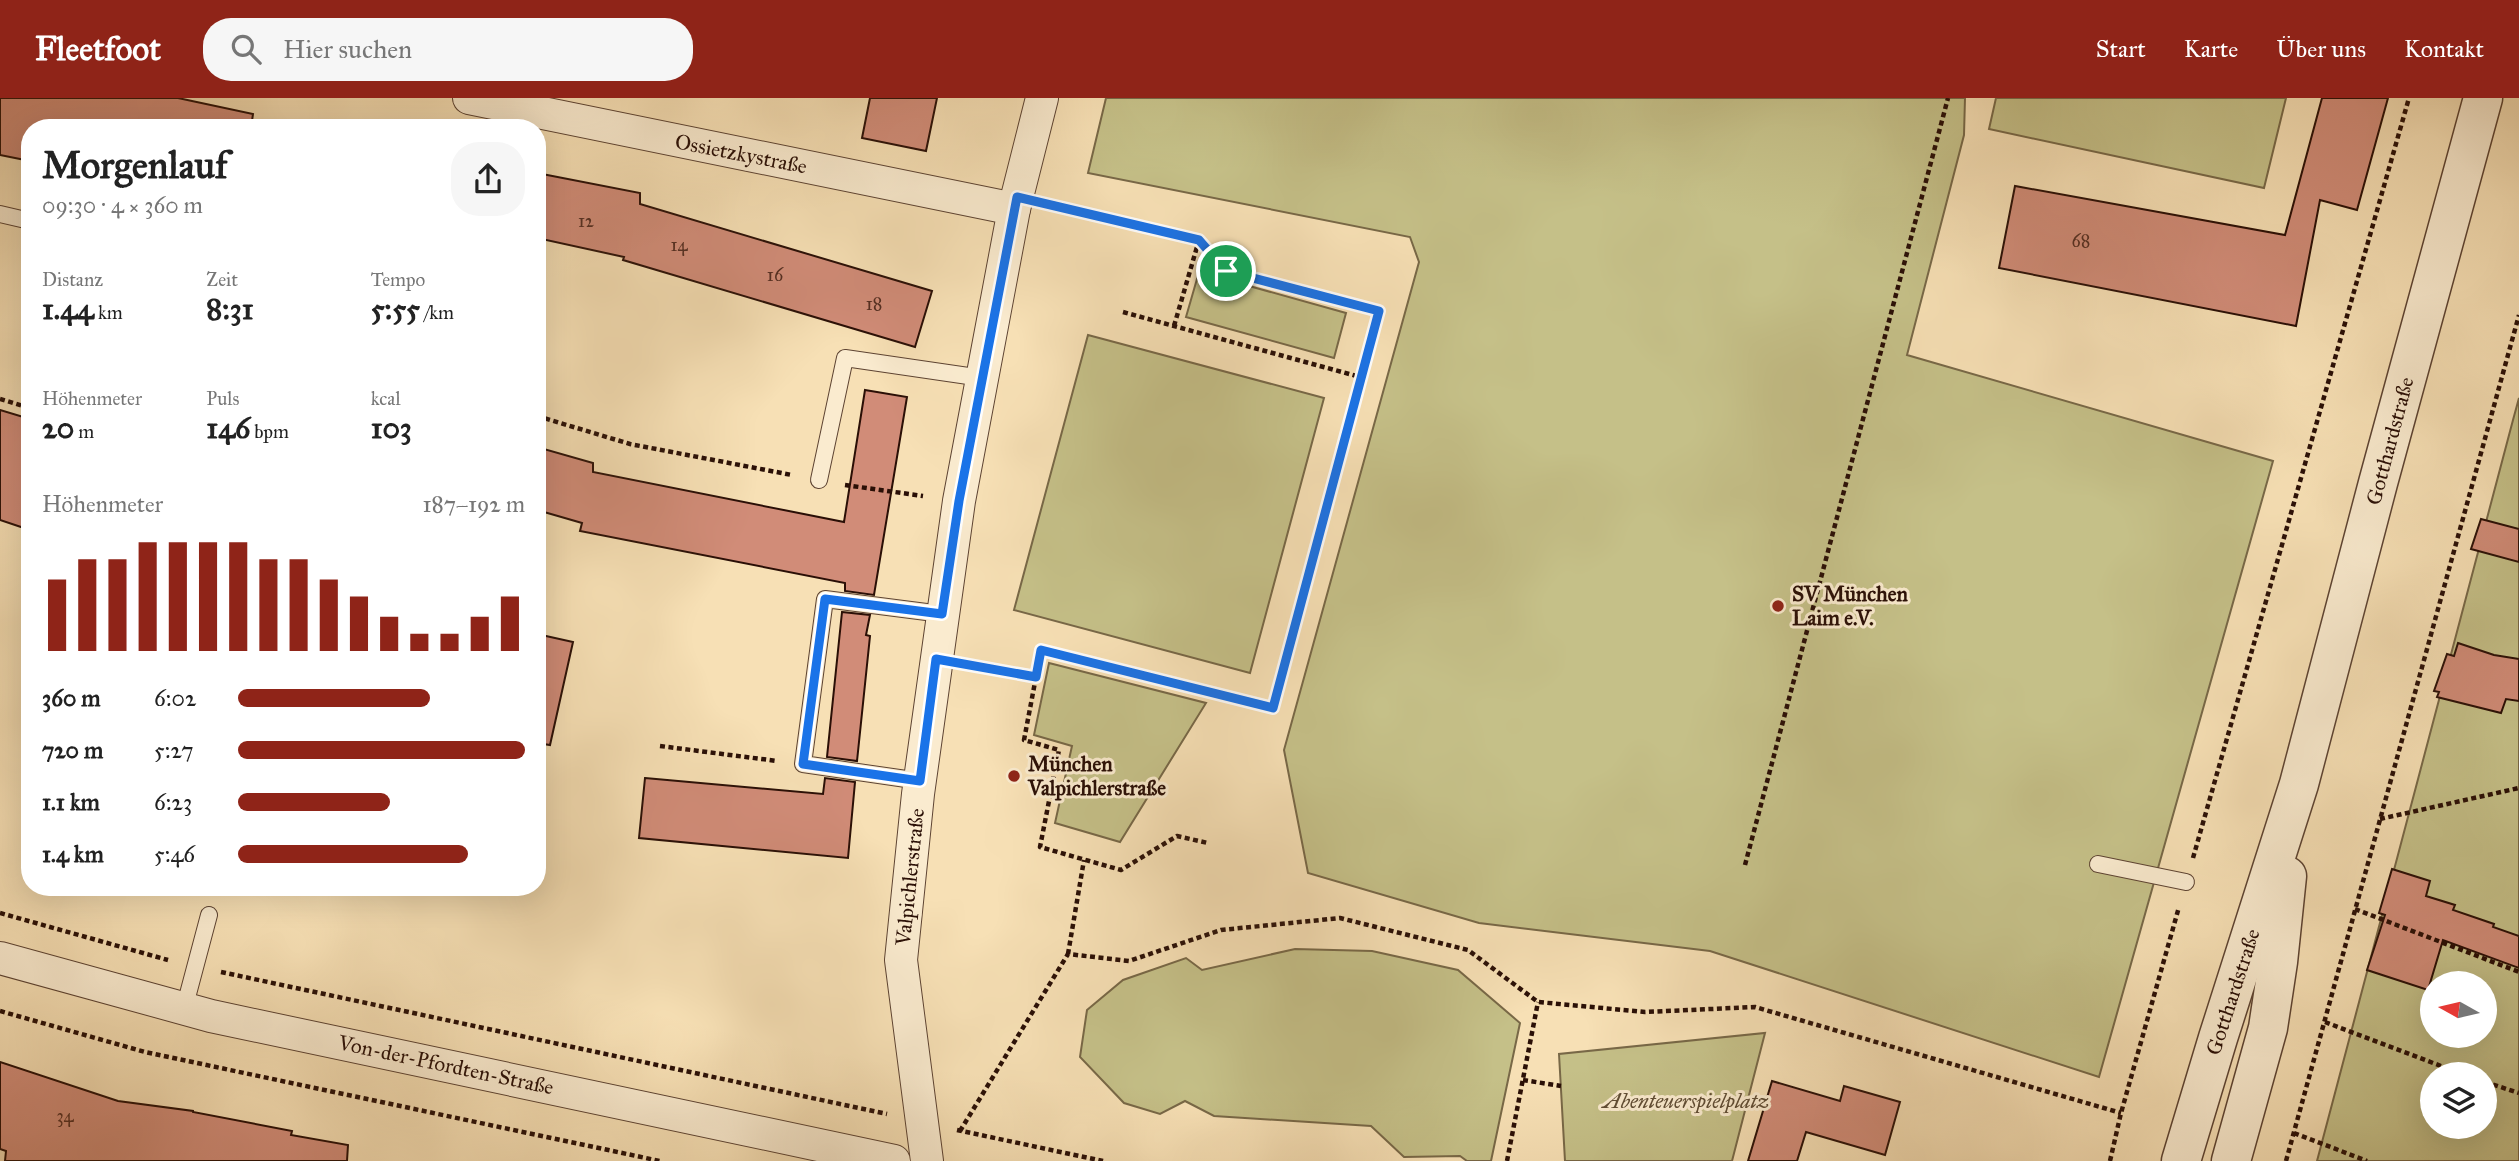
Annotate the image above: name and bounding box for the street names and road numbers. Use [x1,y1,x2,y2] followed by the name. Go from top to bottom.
[673,128,809,180] street label: Ossietzkystraße
[2360,374,2420,508] street label: Gotthardstraße
[890,807,930,948] street label: Valpichlerstraße
[2200,925,2266,1058] street label: Gotthardstraße
[335,1029,556,1101] street label: Von-der-Pfordten-Straße

